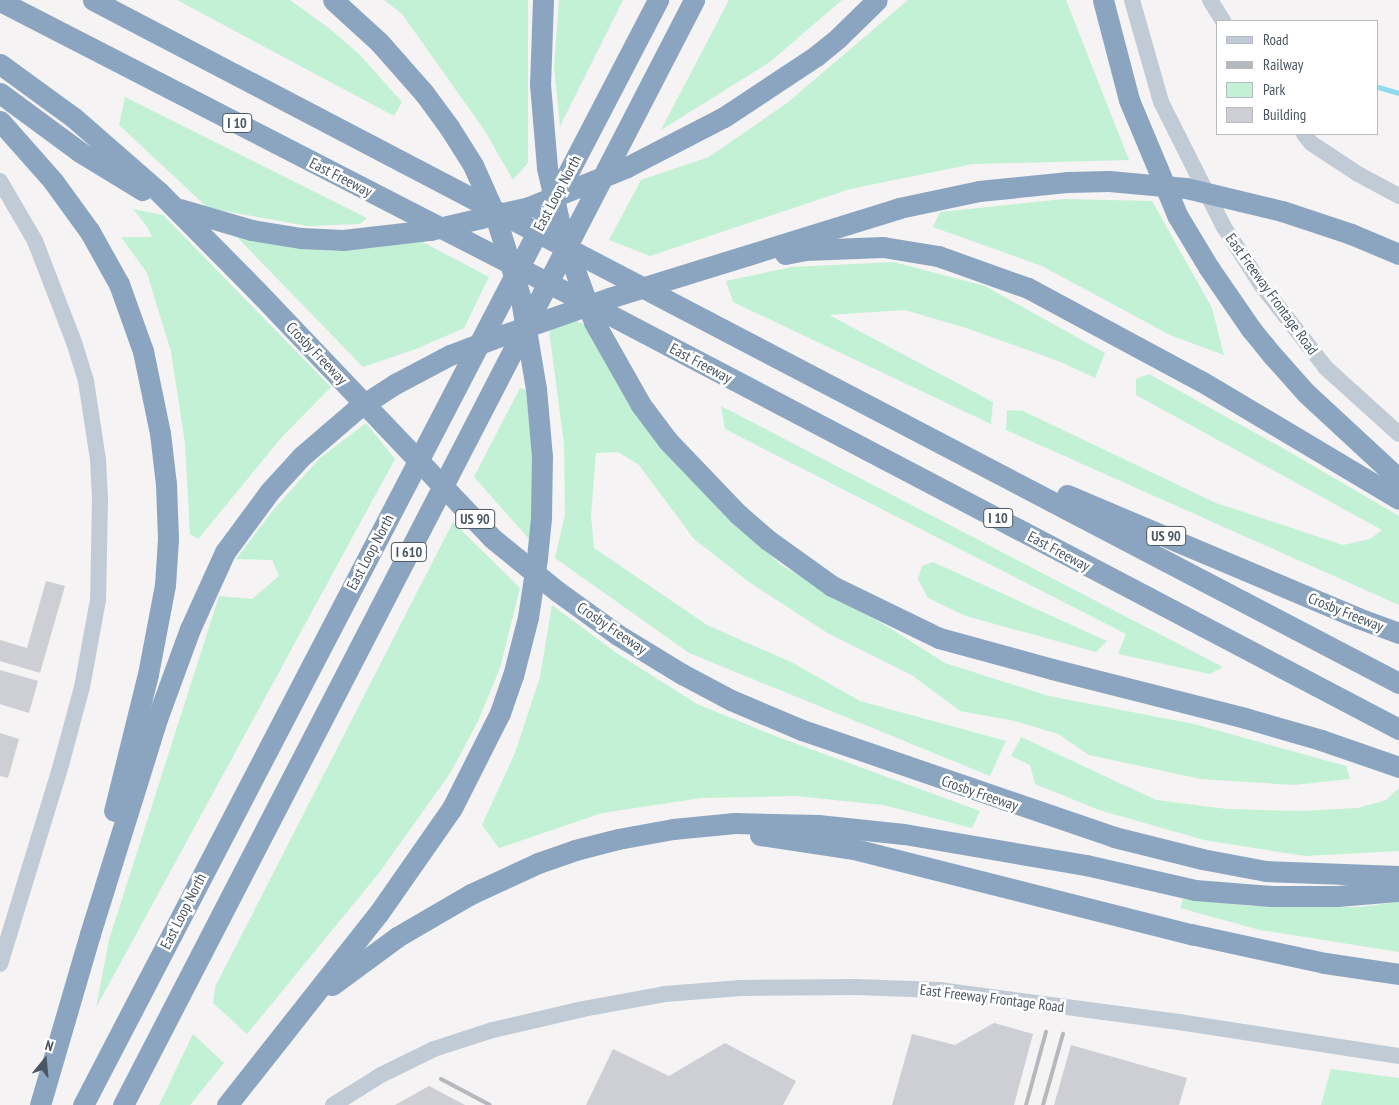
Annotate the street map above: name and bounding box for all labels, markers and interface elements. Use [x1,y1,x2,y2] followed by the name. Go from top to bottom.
[1216,20,1379,135] legend
[1263,30,1289,49] text: Road
[1263,55,1303,74] text: Railway
[1263,80,1285,99] text: Park
[1263,105,1306,124] text: Building
[222,112,252,134] road number: I 10
[530,152,584,234] street label: East Loop North
[307,154,375,200] street label: East Freeway
[1222,230,1322,358] street label: East Freeway Frontage Road
[283,318,351,388] street label: Crosby Freeway
[667,339,735,387] street label: East Freeway
[983,506,1013,530] road number: I 10
[455,508,495,530] road number: US 90
[343,511,397,593] street label: East Loop North
[1146,524,1186,548] road number: US 90
[1025,527,1093,575] street label: East Freeway
[390,540,428,564] road number: I 610
[1305,589,1387,635] street label: Crosby Freeway
[574,598,650,658] street label: Crosby Freeway
[939,771,1021,815] street label: Crosby Freeway
[156,870,210,952] street label: East Loop North
[919,980,1065,1016] street label: East Freeway Frontage Road
[20,1035,70,1085] north arrow
[43,1036,56,1055] text: N

